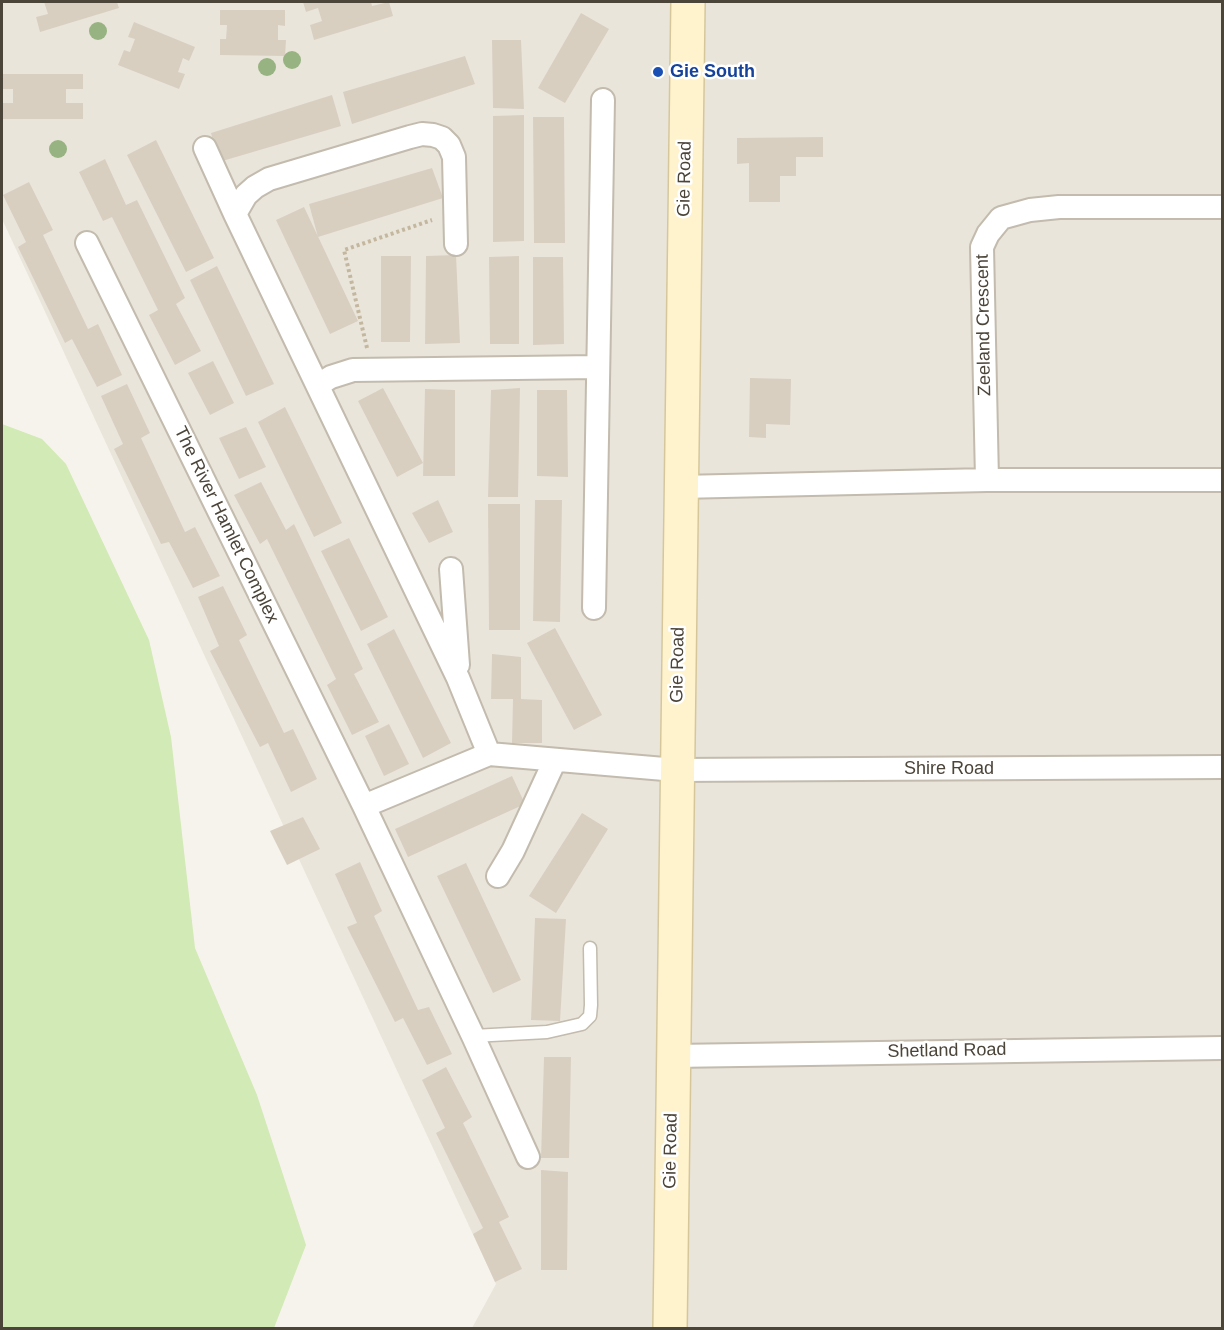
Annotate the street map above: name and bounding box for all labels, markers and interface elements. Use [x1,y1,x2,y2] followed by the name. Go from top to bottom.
[670,61,755,83] place label: Gie South
[651,65,665,79] marker: Gie South
[674,141,696,217] street label: Gie Road
[972,254,996,396] street label: Zeeland Crescent
[169,423,283,627] street label: The River Hamlet Complex
[667,627,689,703] street label: Gie Road
[904,758,994,780] street label: Shire Road
[887,1039,1007,1063] street label: Shetland Road
[660,1113,682,1189] street label: Gie Road

